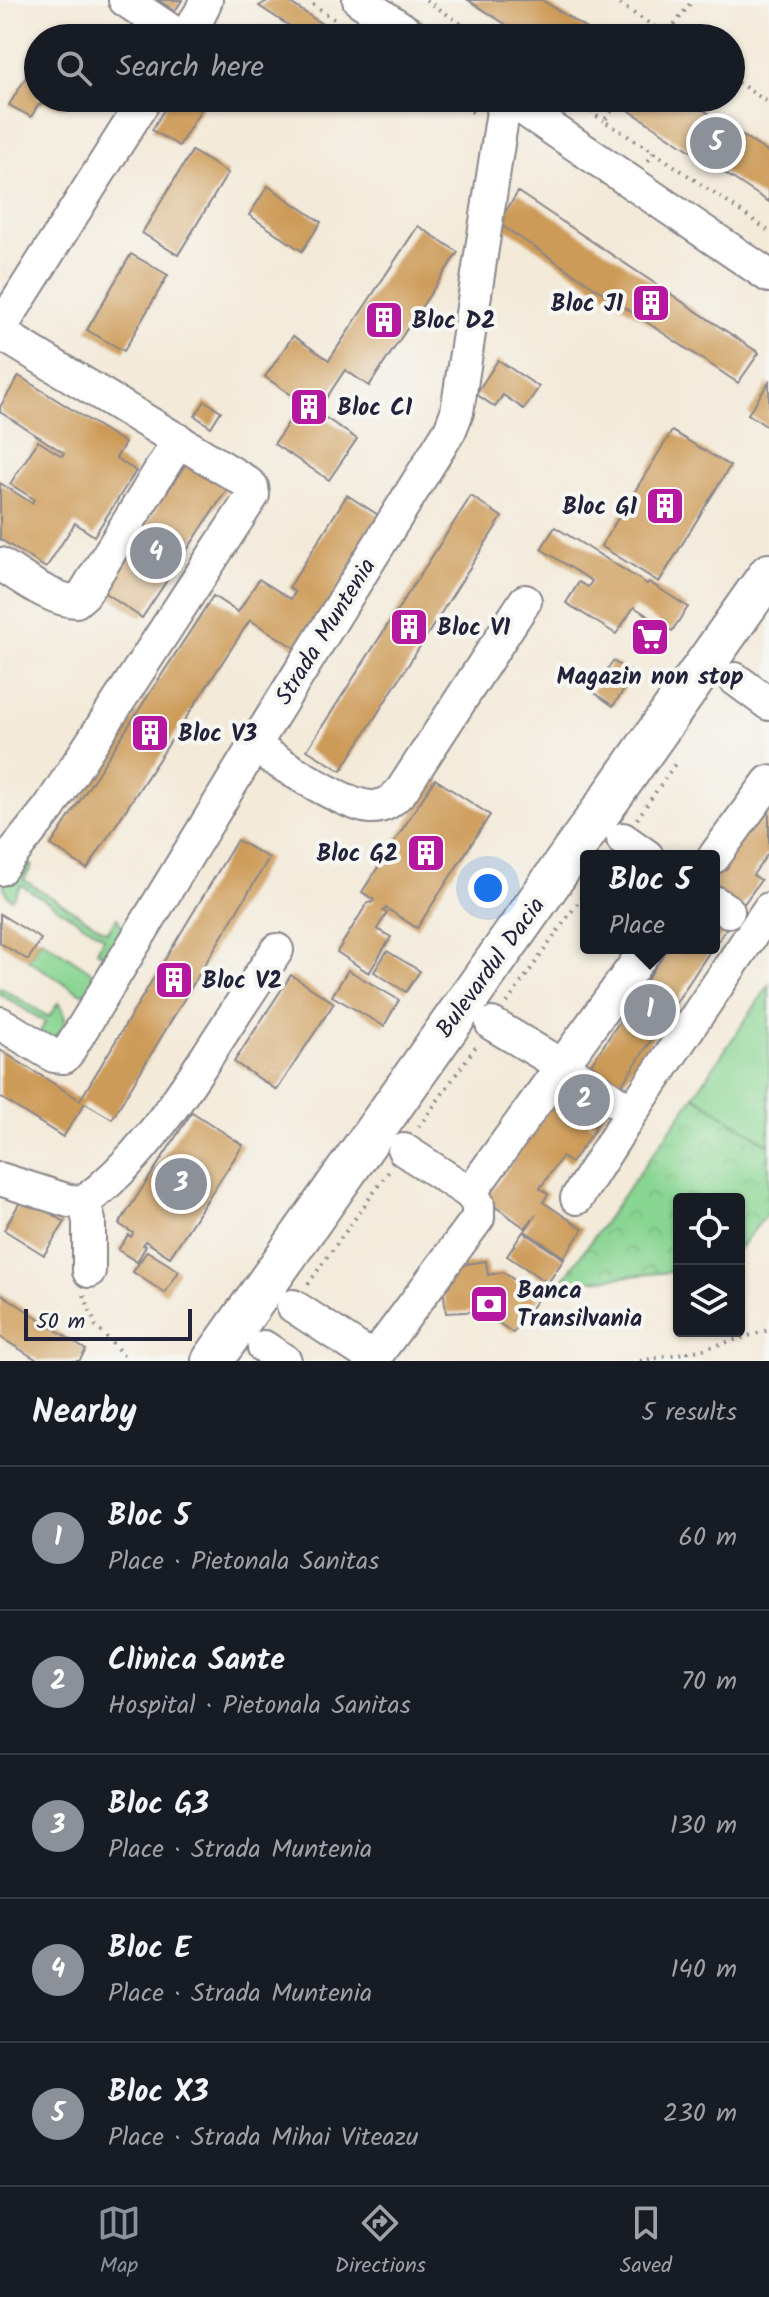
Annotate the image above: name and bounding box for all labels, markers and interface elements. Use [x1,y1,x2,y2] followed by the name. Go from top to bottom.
[24,24,745,112] search box
[116,44,264,92] text: Search here
[52,46,96,90] icon: search
[690,113,742,173] pin: 5
[630,282,672,324] building icon: Bloc J1
[551,285,624,324] place label: Bloc J1
[363,299,405,341] building icon: Bloc D2
[412,302,495,341] place label: Bloc D2
[288,386,330,428] building icon: Bloc C1
[337,389,413,428] place label: Bloc C1
[644,485,686,527] building icon: Bloc G1
[562,488,638,527] place label: Bloc G1
[130,523,182,583] pin: 4
[265,551,387,713] street label: Strada Muntenia
[388,606,430,648] building icon: Bloc V1
[437,609,511,648] place label: Bloc V1
[629,616,671,658] supermarket icon: Magazin non stop
[556,658,744,697] place label: Magazin non stop
[129,712,171,754] building icon: Bloc V3
[178,715,257,754] place label: Bloc V3
[405,832,447,874] building icon: Bloc G2
[316,835,398,874] place label: Bloc G2
[580,850,720,954] popup
[609,857,691,905] text: Bloc 5
[468,868,508,908] your location
[427,889,556,1047] street label: Bulevardul Dacia
[609,905,665,947] text: Place
[153,959,195,1001] building icon: Bloc V2
[202,962,282,1001] place label: Bloc V2
[624,980,676,1040] pin: 1
[558,1070,610,1130] pin: 2
[155,1154,207,1214] pin: 3
[673,1193,745,1337] map controls
[673,1193,745,1265] button: locate
[673,1265,745,1337] button: layers
[517,1272,642,1339] place label: Banca Transilvania
[468,1283,510,1325] bank icon: Banca Transilvania
[24,1305,192,1341] scale bar
[36,1305,85,1340] text: 50 m
[32,1386,137,1440] text: Nearby
[641,1392,737,1434] text: 5 results
[108,1493,190,1541] text: Bloc 5
[54,1517,62,1559] text: 1
[678,1517,737,1559] text: 60 m
[108,1541,379,1583] text: Place · Pietonala Sanitas
[108,1637,285,1685] text: Clinica Sante
[50,1661,66,1703] text: 2
[681,1661,737,1703] text: 70 m
[108,1685,411,1727] text: Hospital · Pietonala Sanitas
[108,1781,209,1829] text: Bloc G3
[51,1805,65,1847] text: 3
[670,1805,737,1847] text: 130 m
[108,1829,372,1871] text: Place · Strada Muntenia
[108,1925,191,1973] text: Bloc E
[51,1949,65,1991] text: 4
[670,1949,737,1991] text: 140 m
[108,1973,372,2015] text: Place · Strada Muntenia
[108,2069,209,2117] text: Bloc X3
[51,2093,65,2135] text: 5
[663,2093,737,2135] text: 230 m
[108,2117,419,2159] text: Place · Strada Mihai Viteazu
[97,2201,141,2284] tab: Map
[335,2201,426,2284] tab: Directions
[620,2201,672,2284] tab: Saved

